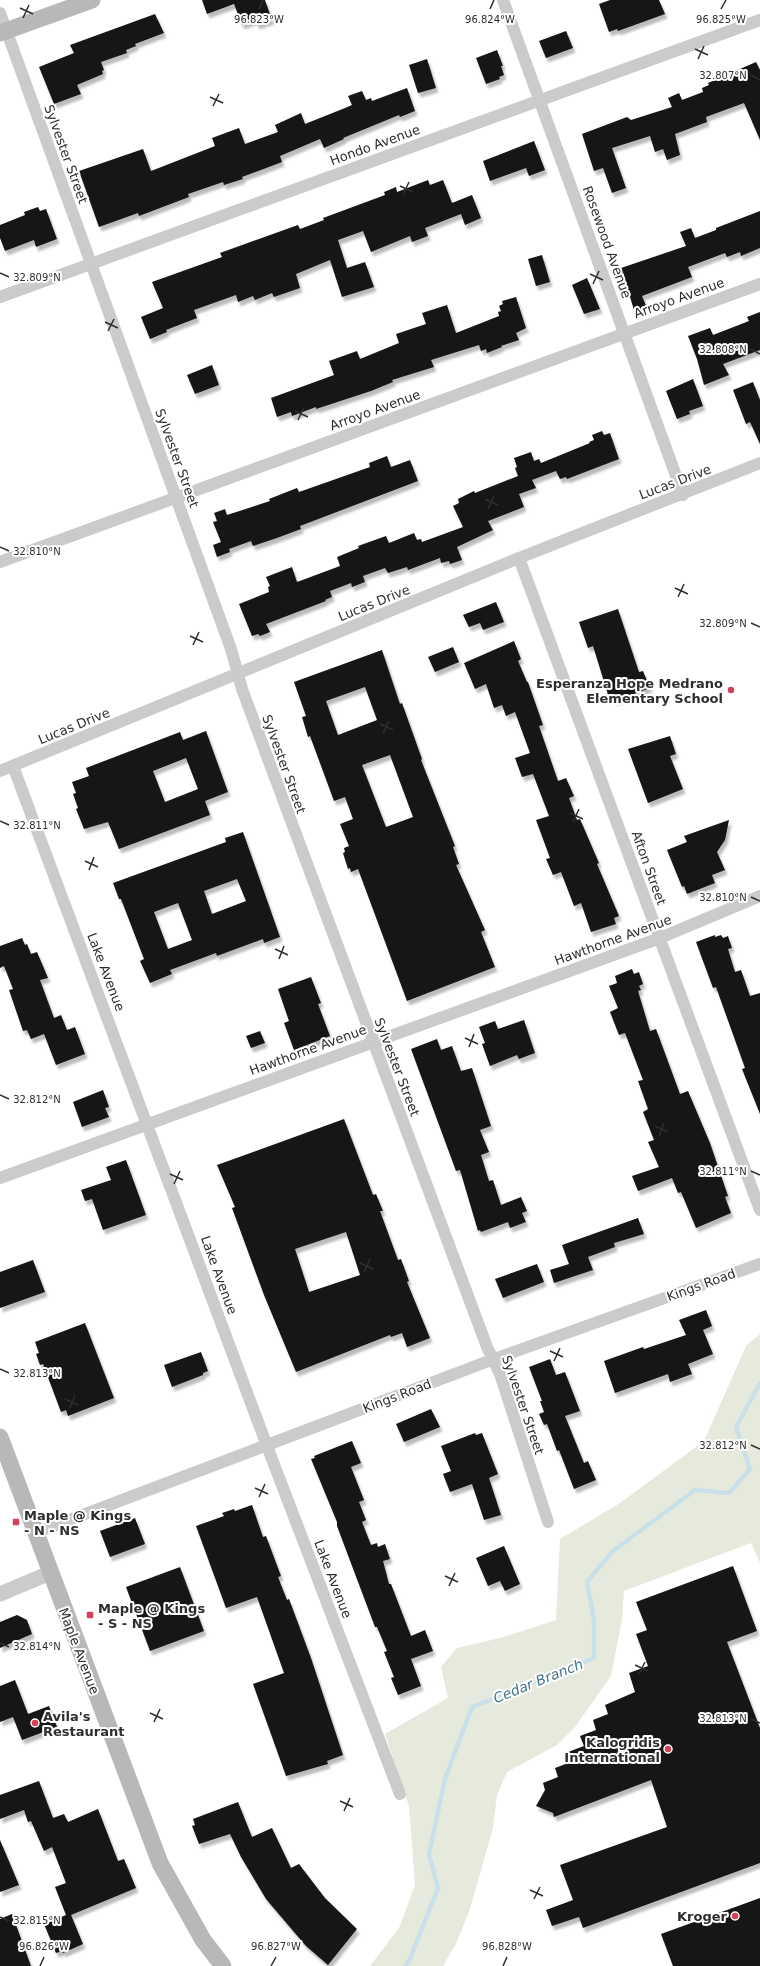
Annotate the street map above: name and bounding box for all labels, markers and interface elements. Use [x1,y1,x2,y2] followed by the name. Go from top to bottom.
[234,14,284,25] text: 96.823°W
[465,14,515,25] text: 96.824°W
[696,14,746,25] text: 96.825°W
[699,70,747,81] text: 32.807°N
[41,103,91,205] street label: Sylvester Street
[328,122,422,168] street label: Hondo Avenue
[580,184,634,300] street label: Rosewood Avenue
[13,272,61,283] text: 32.809°N
[632,275,726,321] street label: Arroyo Avenue
[699,344,747,355] text: 32.808°N
[328,387,422,433] street label: Arroyo Avenue
[152,407,202,509] street label: Sylvester Street
[637,461,713,503] street label: Lucas Drive
[13,546,61,557] text: 32.810°N
[336,582,412,624] street label: Lucas Drive
[699,618,747,629] text: 32.809°N
[536,676,723,706] place label: Esperanza Hope Medrano Elementary School
[726,685,736,695] marker: Esperanza Hope Medrano Elementary School
[36,705,112,747] street label: Lucas Drive
[259,713,309,815] street label: Sylvester Street
[13,820,61,831] text: 32.811°N
[629,829,669,907] street label: Afton Street
[699,892,747,903] text: 32.810°N
[552,912,674,968] street label: Hawthorne Avenue
[84,931,128,1013] street label: Lake Avenue
[371,1016,423,1118] street label: Sylvester Street
[247,1022,369,1078] street label: Hawthorne Avenue
[13,1094,61,1105] text: 32.812°N
[699,1166,747,1177] text: 32.811°N
[198,1234,240,1316] street label: Lake Avenue
[665,1266,737,1304] street label: Kings Road
[499,1353,547,1457] street label: Sylvester Street
[13,1368,61,1379] text: 32.813°N
[361,1376,433,1416] street label: Kings Road
[699,1440,747,1451] text: 32.812°N
[24,1508,131,1538] place label: Maple @ Kings - N - NS
[11,1517,21,1527] marker: Maple @ Kings - N - NS
[311,1538,355,1620] street label: Lake Avenue
[98,1601,205,1631] place label: Maple @ Kings - S - NS
[56,1606,102,1696] street label: Maple Avenue
[85,1610,95,1620] marker: Maple @ Kings - S - NS
[13,1641,61,1652] text: 32.814°N
[491,1656,585,1706] water label: Cedar Branch
[43,1709,124,1739] place label: Avila's Restaurant
[699,1713,747,1724] text: 32.813°N
[30,1718,40,1728] marker: Avila's Restaurant
[564,1735,660,1765] place label: Kalogridis International
[663,1744,673,1754] marker: Kalogridis International
[677,1909,728,1924] place label: Kroger
[730,1911,740,1921] marker: Kroger
[13,1915,61,1926] text: 32.815°N
[19,1941,69,1952] text: 96.826°W
[251,1941,301,1952] text: 96.827°W
[482,1941,532,1952] text: 96.828°W

